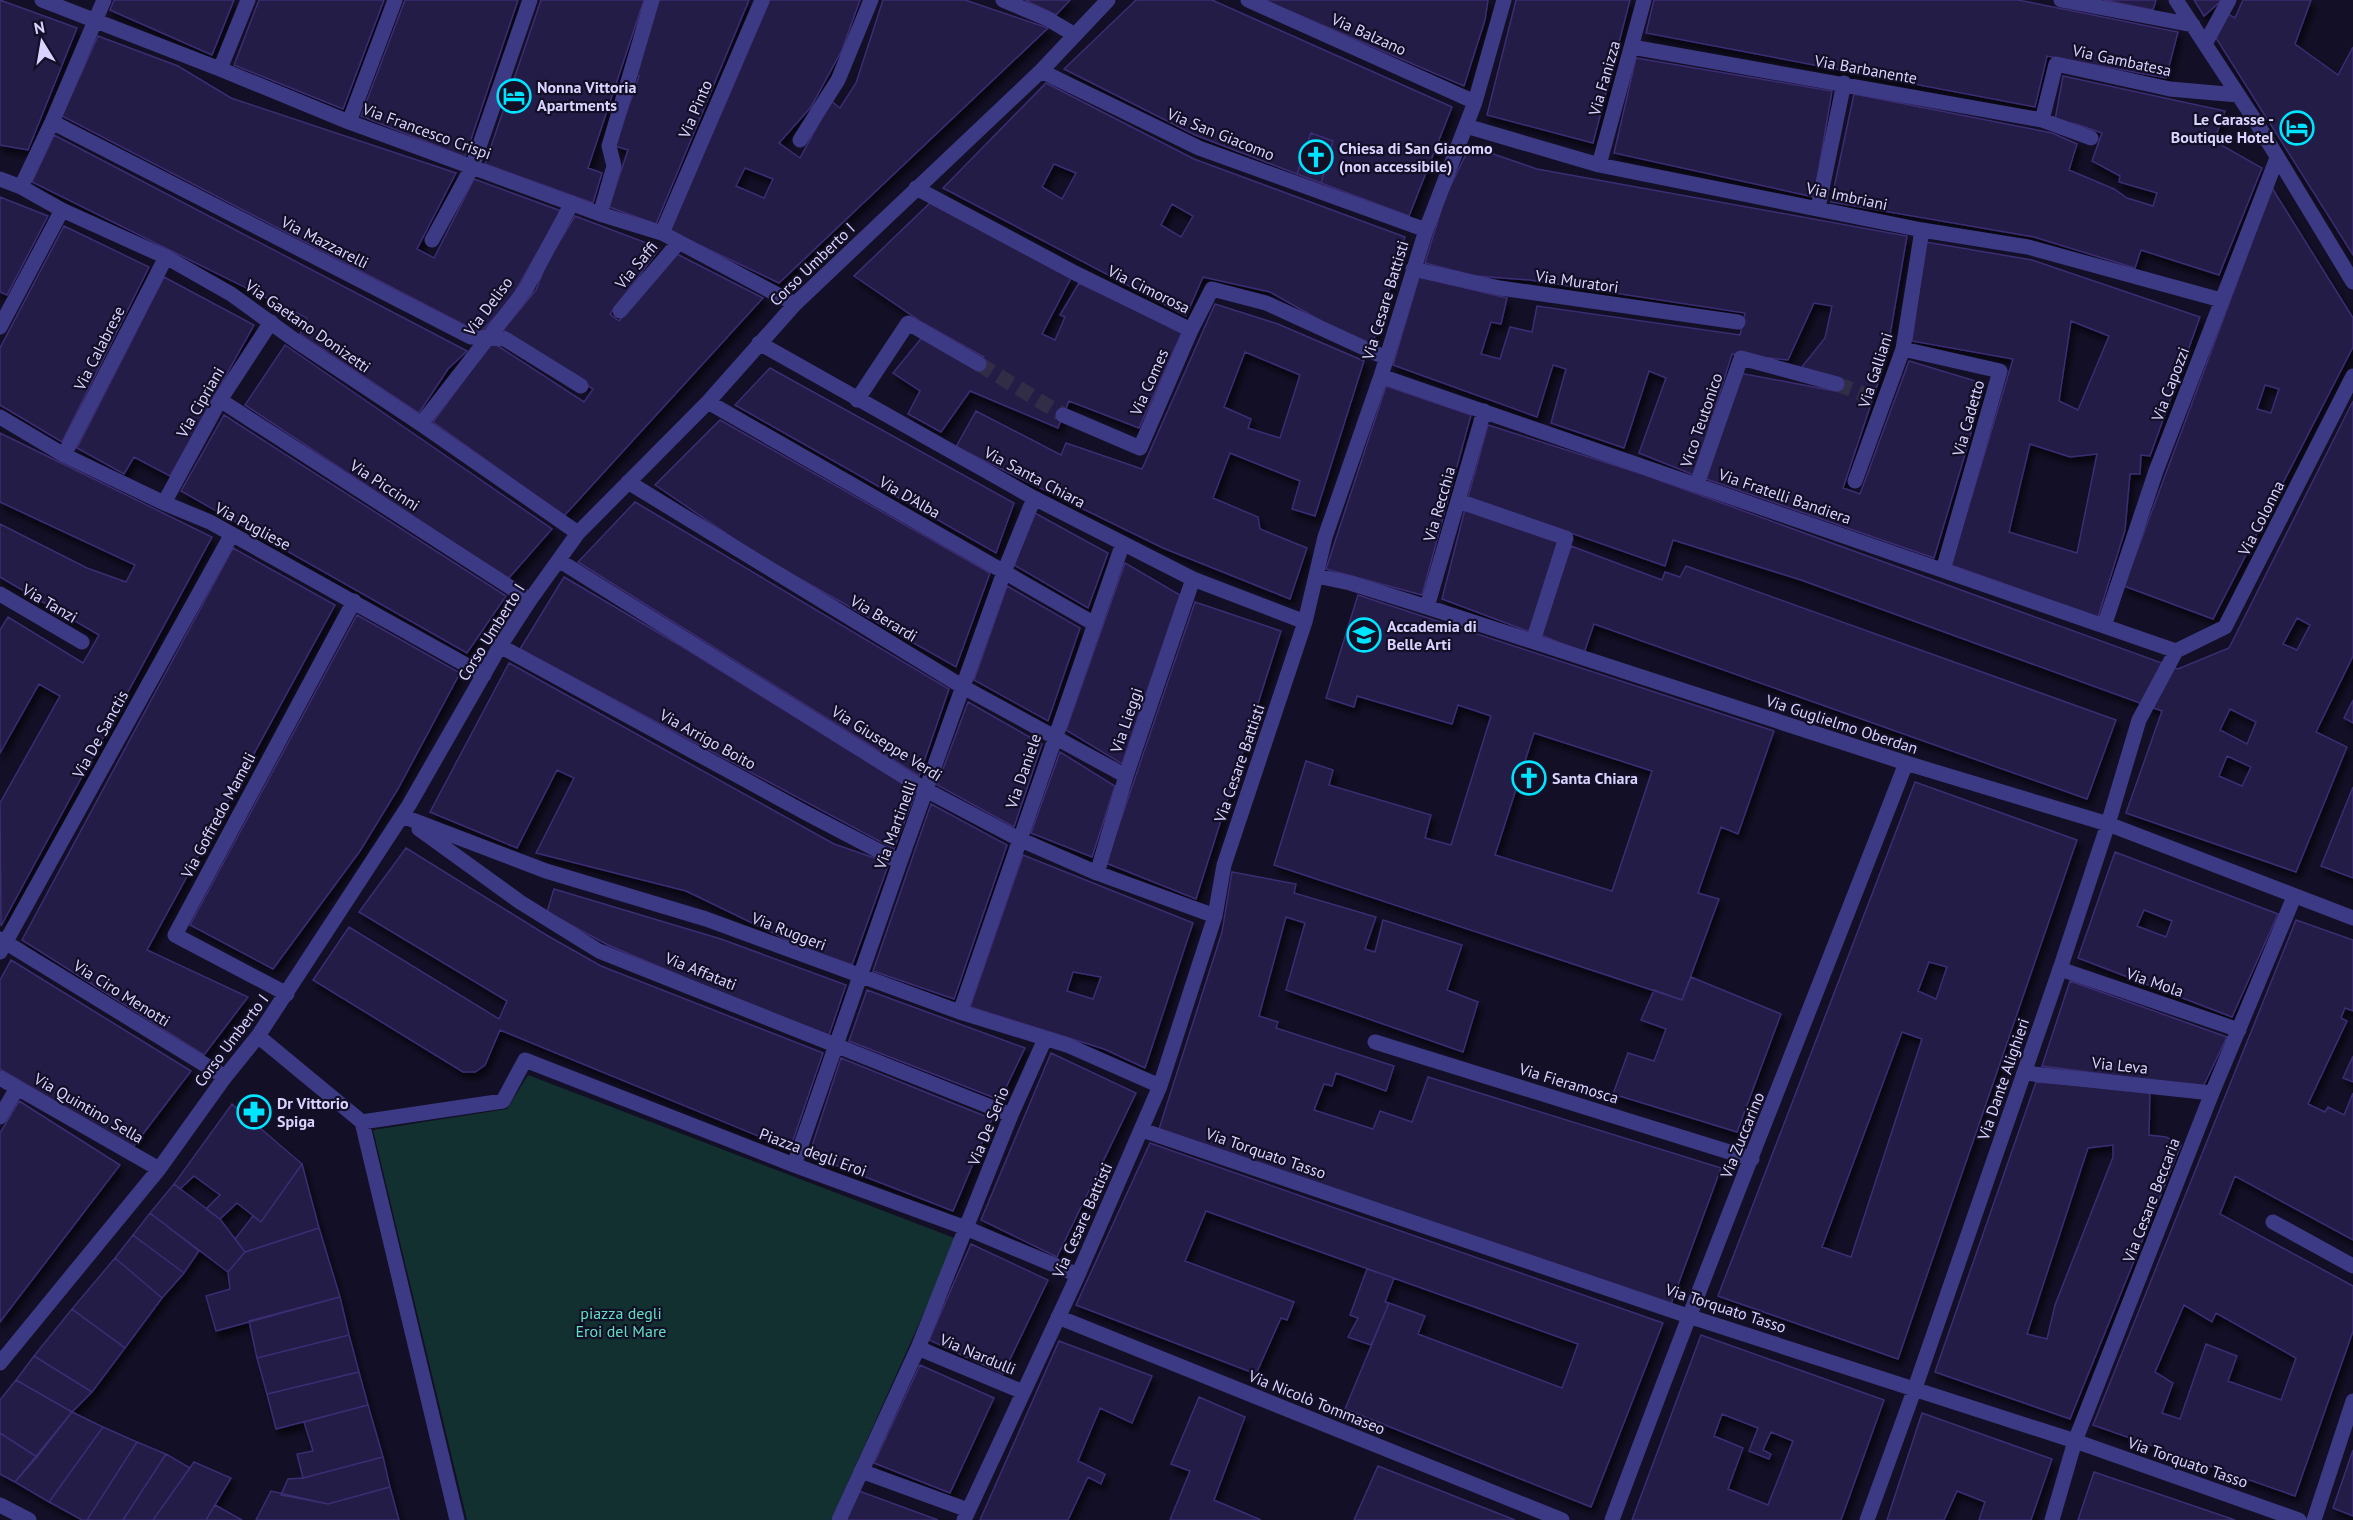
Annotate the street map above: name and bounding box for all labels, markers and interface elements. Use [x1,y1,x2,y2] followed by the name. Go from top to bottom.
[1327,8,1410,59] street label: Via Balzano
[12,12,72,72] north arrow
[32,16,46,38] text: N
[1583,38,1624,119] street label: Via Fanizza
[2070,40,2173,80] street label: Via Gambatesa
[1812,50,1919,88] street label: Via Barbanente
[537,77,636,115] place label: Nonna Vittoria Apartments
[673,77,716,142] street label: Via Pinto
[496,78,532,114] hotel icon: Nonna Vittoria Apartments
[359,98,494,164] street label: Via Francesco Crispi
[1163,103,1278,165] street label: Via San Giacomo
[2171,109,2274,147] place label: Le Carasse - Boutique Hotel
[2279,110,2315,146] hotel icon: Le Carasse - Boutique Hotel
[1339,138,1493,176] place label: Chiesa di San Giacomo (non accessibile)
[1298,139,1334,175] church icon: Chiesa di San Giacomo (non accessibile)
[1804,177,1889,214] street label: Via Imbriani
[277,211,372,273] street label: Via Mazzarelli
[765,218,859,310] street label: Corso Umberto I
[610,237,662,294] street label: Via Saffi
[1357,238,1413,363] street label: Via Cesare Battisti
[1104,260,1193,318] street label: Via Cimorosa
[1533,265,1620,297] street label: Via Muratori
[459,273,517,340] street label: Via Deliso
[241,275,375,377] street label: Via Gaetano Donizetti
[69,302,129,394] street label: Via Calabrese
[1853,330,1897,411] street label: Via Galliani
[2146,344,2193,425] street label: Via Capozzi
[1125,345,1173,419] street label: Via Comes
[171,363,228,442] street label: Via Cipriani
[1675,370,1726,471] street label: Vico Teutonico
[1947,378,1988,459] street label: Via Cadetto
[980,441,1089,512] street label: Via Santa Chiara
[346,455,424,515] street label: Via Piccinni
[1418,464,1459,545] street label: Via Recchia
[1715,464,1854,528] street label: Via Fratelli Bandiera
[875,471,944,523] street label: Via D'Alba
[2233,477,2288,560] street label: Via Colonna
[211,497,294,554] street label: Via Pugliese
[18,579,81,627] street label: Via Tanzi
[453,580,529,684] street label: Corso Umberto I
[846,590,921,646] street label: Via Berardi
[1387,616,1477,654] place label: Accademia di Belle Arti
[1346,617,1382,653] school or university icon: Accademia di Belle Arti
[1105,685,1146,756] street label: Via Lieggi
[67,686,132,782] street label: Via De Sanctis
[1763,690,1921,758] street label: Via Guglielmo Oberdan
[827,700,946,785] street label: Via Giuseppe Verdi
[1209,701,1269,826] street label: Via Cesare Battisti
[655,704,760,774] street label: Via Arrigo Boito
[1001,731,1045,812] street label: Via Daniele
[176,749,260,882] street label: Via Goffredo Mameli
[1511,760,1547,796] church icon: Santa Chiara
[1552,768,1638,788] place label: Santa Chiara
[869,778,920,873] street label: Via Martinelli
[748,907,829,954] street label: Via Ruggeri
[661,947,740,994] street label: Via Affatati
[69,955,174,1031] street label: Via Ciro Menotti
[2123,963,2186,1001] street label: Via Mola
[190,990,272,1090] street label: Corso Umberto I
[1972,1015,2033,1144] street label: Via Dante Alighieri
[2090,1052,2149,1078] street label: Via Leva
[1516,1058,1621,1108] street label: Via Fieramosca
[30,1068,147,1148] street label: Via Quintino Sella
[963,1084,1013,1169] street label: Via De Serio
[1715,1089,1768,1182] street label: Via Zuccarino
[277,1093,349,1131] place label: Dr Vittorio Spiga
[236,1094,272,1130] pharmacy icon: Dr Vittorio Spiga
[757,1123,869,1181] street label: Piazza degli Eroi
[1202,1123,1329,1183] street label: Via Torquato Tasso
[2118,1135,2184,1266] street label: Via Cesare Beccaria
[1047,1159,1116,1281] street label: Via Cesare Battisti
[1662,1279,1789,1337] street label: Via Torquato Tasso
[576,1303,667,1341] park label: piazza degli Eroi del Mare
[936,1329,1019,1379] street label: Via Nardulli
[1245,1365,1388,1439] street label: Via Nicolò Tommaseo
[2124,1432,2251,1492] street label: Via Torquato Tasso

